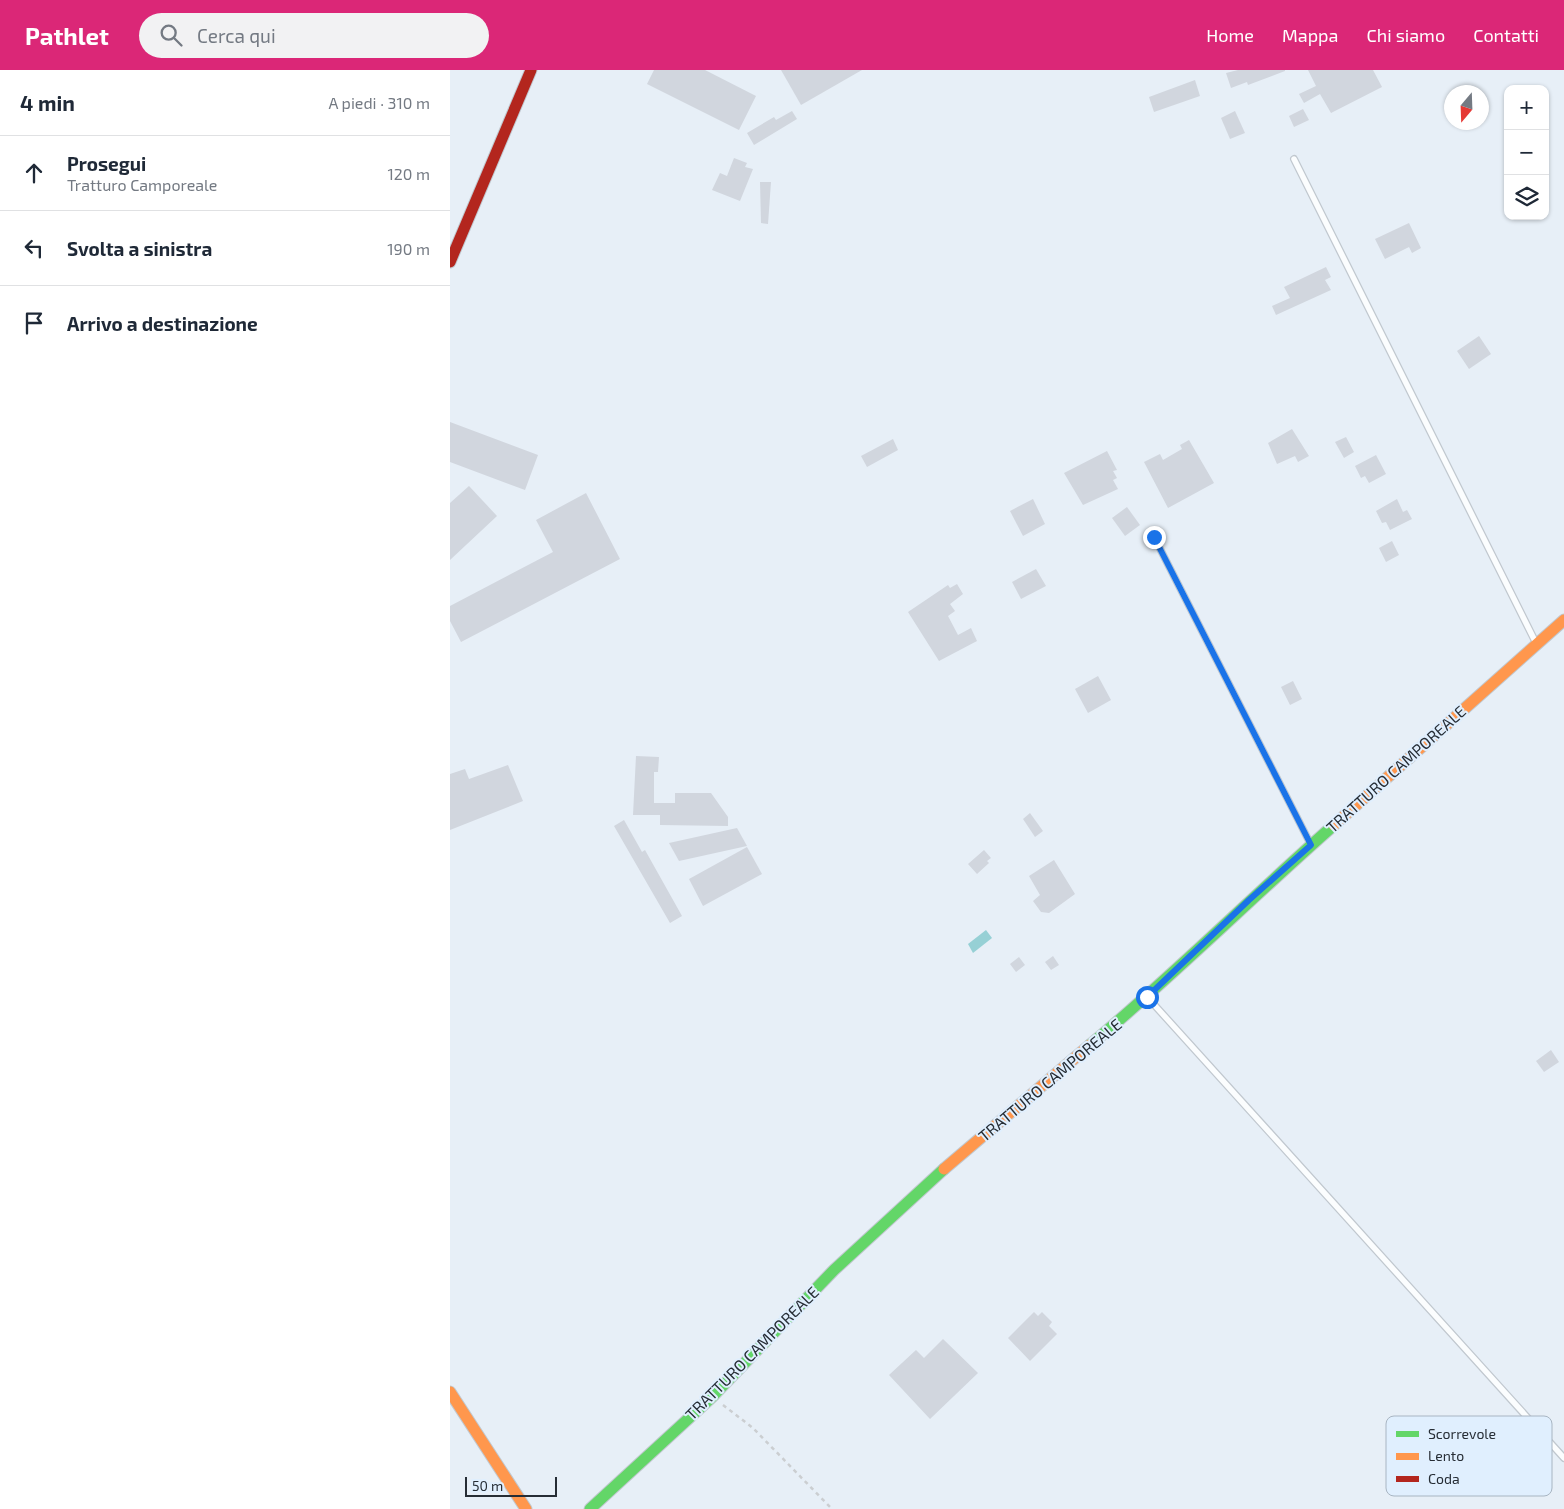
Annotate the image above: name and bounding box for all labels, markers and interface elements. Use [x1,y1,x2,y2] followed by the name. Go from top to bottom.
[139,13,489,58] search box
[25,21,109,50] text: Pathlet
[157,21,185,49] icon: search
[197,24,276,47] text: Cerca qui
[1206,24,1254,46] text: Home
[1282,24,1338,46] text: Mappa
[1366,24,1445,46] text: Chi siamo
[1473,24,1539,46] text: Contatti
[1444,85,1489,130] north arrow
[1504,85,1549,220] map controls
[1504,85,1549,130] button: +
[20,90,75,115] text: 4 min
[328,93,430,112] text: A piedi · 310 m
[1504,130,1549,175] button: −
[67,152,146,175] text: Prosegui
[20,159,48,187] icon: ahead
[387,164,430,183] text: 120 m
[67,175,217,194] text: Tratturo Camporeale
[1504,175,1549,220] button: layers
[20,234,48,262] icon: left
[67,237,212,260] text: Svolta a sinistra
[387,239,430,258] text: 190 m
[20,309,48,337] icon: arrive
[67,312,258,335] text: Arrivo a destinazione
[1143,526,1166,549] route end
[1322,701,1469,836] street label: TRATTURO CAMPOREALE
[1136,986,1159,1009] route start
[974,1014,1125,1145] street label: TRATTURO CAMPOREALE
[681,1282,822,1423] street label: TRATTURO CAMPOREALE
[1386,1416,1552,1496] legend
[1428,1425,1496,1442] text: Scorrevole
[1428,1447,1464,1464] text: Lento
[1428,1470,1460,1487] text: Coda
[465,1474,558,1497] scale bar
[472,1477,503,1494] text: 50 m

